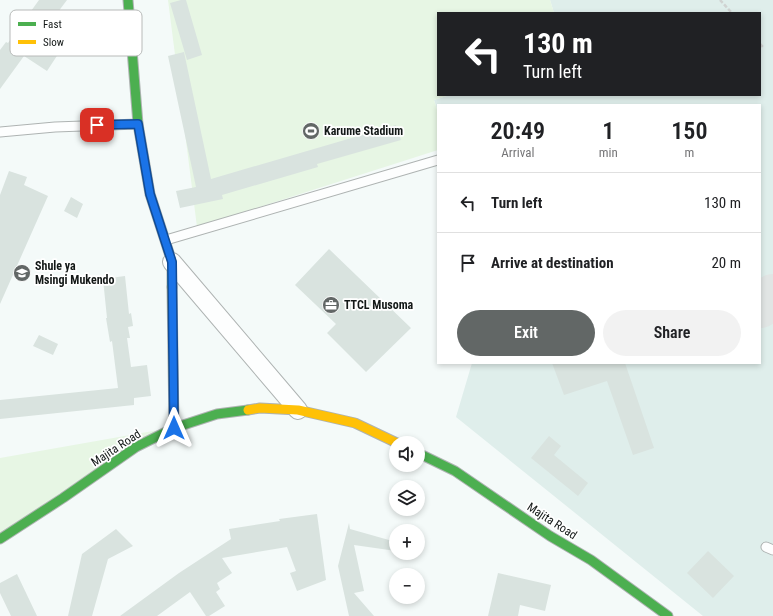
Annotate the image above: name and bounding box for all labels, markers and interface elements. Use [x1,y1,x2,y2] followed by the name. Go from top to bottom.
[10,10,142,56] legend
[43,18,62,31] text: Fast
[523,27,593,60] text: 130 m
[457,28,509,80] icon: left
[43,36,64,49] text: Slow
[523,61,582,82] text: Turn left
[80,108,114,142] pin
[86,114,108,136] icon: arrive
[491,117,545,145] text: 20:49
[602,117,614,145] text: 1
[671,117,707,145] text: 150
[301,121,321,141] sports icon: Karume Stadium
[324,124,403,138] place label: Karume Stadium
[501,145,534,160] text: Arrival
[599,145,618,160] text: min
[684,145,694,160] text: m
[457,192,479,214] icon: left
[491,194,542,212] text: Turn left
[704,194,741,212] text: 130 m
[457,252,479,274] icon: arrive
[491,254,614,272] text: Arrive at destination
[711,254,741,272] text: 20 m
[35,259,115,287] place label: Shule ya Msingi Mukendo
[12,263,32,283] school or university icon: Shule ya Msingi Mukendo
[321,295,341,315] office icon: TTCL Musoma
[344,298,414,312] place label: TTCL Musoma
[457,310,595,356] button: Exit
[603,310,741,356] button: Share
[153,407,195,449] position arrow
[89,427,144,469] street label: Majita Road
[389,436,425,604] map controls
[389,436,425,472] button: sound
[389,480,425,516] button: layers
[525,500,580,542] street label: Majita Road
[389,524,425,560] button: +
[389,568,425,604] button: −

